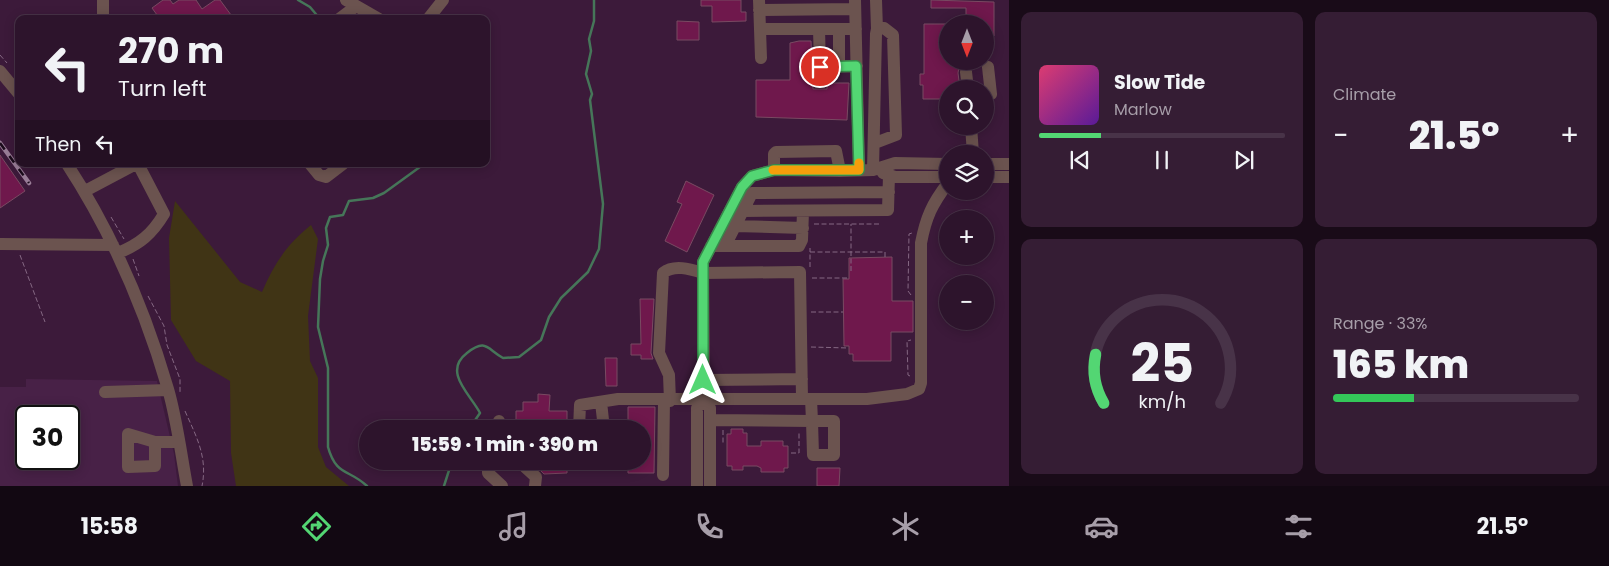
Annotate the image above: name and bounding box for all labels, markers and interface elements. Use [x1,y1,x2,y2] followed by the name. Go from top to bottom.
[939,15,994,70] north arrow
[939,15,994,330] map controls
[118,26,224,75] text: 270 m
[35,35,100,100] icon: left
[799,46,841,88] pin
[806,53,834,81] icon: arrive
[1114,69,1205,96] text: Slow Tide
[118,73,206,104] text: Turn left
[939,80,994,135] button: search
[1333,83,1396,106] text: Climate
[1114,98,1172,121] text: Marlow
[1409,109,1500,162] text: 21.5°
[1333,116,1348,155] text: −
[1560,116,1579,155] text: +
[91,130,119,158] icon: left
[35,131,81,158] text: Then
[939,145,994,200] button: layers
[1066,146,1094,174] icon: previous
[1148,146,1176,174] icon: pause
[1230,146,1258,174] icon: next
[939,210,994,265] button: +
[939,275,994,330] button: −
[1333,312,1427,335] text: Range · 33%
[1130,327,1194,400] text: 25
[1333,338,1469,391] text: 165 km
[676,353,728,405] position arrow
[1138,389,1186,414] text: km/h
[15,405,80,470] speed limit sign: 30
[412,431,598,458] text: 15:59 · 1 min · 390 m
[299,509,334,544] icon: directions
[496,509,531,544] icon: music
[692,509,727,544] icon: phone
[888,509,923,544] icon: climate
[1084,509,1119,544] icon: car
[1281,509,1316,544] icon: filters
[81,511,138,542] text: 15:58
[1477,511,1528,542] text: 21.5°

